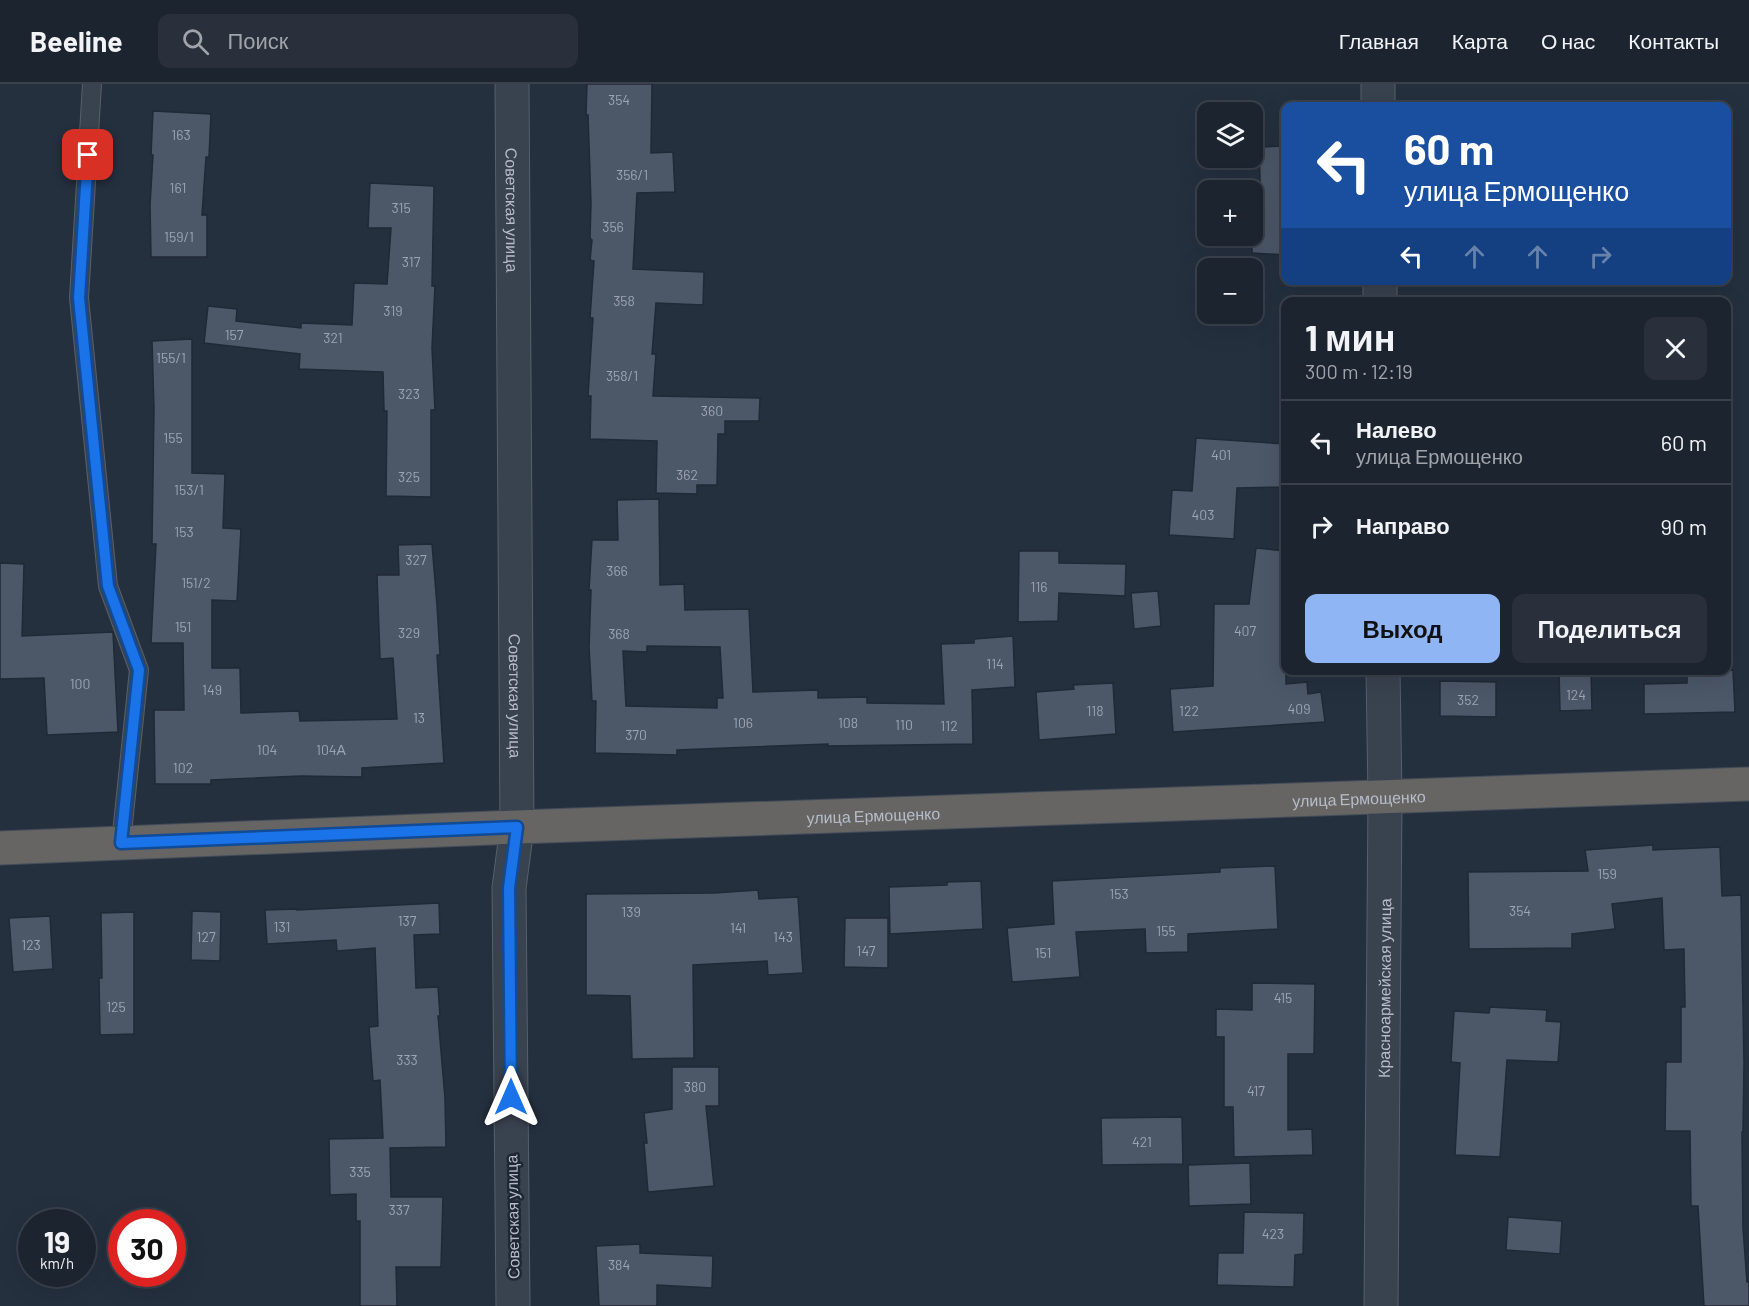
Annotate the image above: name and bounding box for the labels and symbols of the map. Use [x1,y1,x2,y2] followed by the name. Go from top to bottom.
[608,91,630,108] house number: 354
[171,126,191,143] house number: 163
[62,129,113,180] pin
[503,148,523,272] street label: Советская улица
[616,166,648,183] house number: 356/1
[170,179,186,196] house number: 161
[391,199,411,216] house number: 315
[602,218,624,235] house number: 356
[164,228,194,245] house number: 159/1
[402,253,421,270] house number: 317
[613,292,635,309] house number: 358
[383,302,403,319] house number: 319
[225,326,244,343] house number: 157
[323,329,343,346] house number: 321
[156,349,186,366] house number: 155/1
[606,367,638,384] house number: 358/1
[398,385,420,402] house number: 323
[701,402,723,419] house number: 360
[163,429,183,446] house number: 155
[1211,446,1231,463] house number: 401
[676,466,698,483] house number: 362
[398,468,420,485] house number: 325
[174,481,204,498] house number: 153/1
[1192,506,1214,523] house number: 403
[174,523,194,540] house number: 153
[405,551,427,568] house number: 327
[606,562,628,579] house number: 366
[181,574,211,591] house number: 151/2
[1030,578,1048,595] house number: 116
[175,618,191,635] house number: 151
[1234,622,1256,639] house number: 407
[398,624,420,641] house number: 329
[608,625,630,642] house number: 368
[506,634,526,758] street label: Советская улица
[986,655,1004,672] house number: 114
[70,675,90,692] house number: 100
[202,681,222,698] house number: 149
[1566,686,1586,703] house number: 124
[1457,691,1479,708] house number: 352
[1288,700,1310,717] house number: 409
[1086,702,1104,719] house number: 118
[1179,702,1199,719] house number: 122
[413,709,425,726] house number: 13
[733,714,753,731] house number: 106
[838,714,858,731] house number: 108
[895,716,913,733] house number: 110
[940,717,958,734] house number: 112
[625,726,647,743] house number: 370
[257,741,277,758] house number: 104
[316,741,347,758] house number: 104А
[173,759,193,776] house number: 102
[1292,786,1426,809] street label: улица Ермощенко
[806,803,941,826] street label: улица Ермощенко
[1597,865,1617,882] house number: 159
[1109,885,1129,902] house number: 153
[1373,898,1394,1078] street label: Красноармейская улица
[1509,902,1531,919] house number: 354
[621,903,641,920] house number: 139
[398,912,417,929] house number: 137
[274,918,290,935] house number: 131
[730,919,746,936] house number: 141
[1156,922,1176,939] house number: 155
[196,928,216,945] house number: 127
[773,928,793,945] house number: 143
[21,936,41,953] house number: 123
[857,942,876,959] house number: 147
[1035,944,1051,961] house number: 151
[1274,989,1292,1006] house number: 415
[106,998,126,1015] house number: 125
[396,1051,418,1068] house number: 333
[479,1065,543,1129] position arrow
[684,1078,706,1095] house number: 380
[1247,1082,1265,1099] house number: 417
[1132,1133,1152,1150] house number: 421
[501,1155,523,1279] street label: Советская улица
[349,1163,371,1180] house number: 335
[388,1201,410,1218] house number: 337
[108,1209,186,1287] speed limit sign: 30
[1262,1225,1284,1242] house number: 423
[608,1256,630,1273] house number: 384

